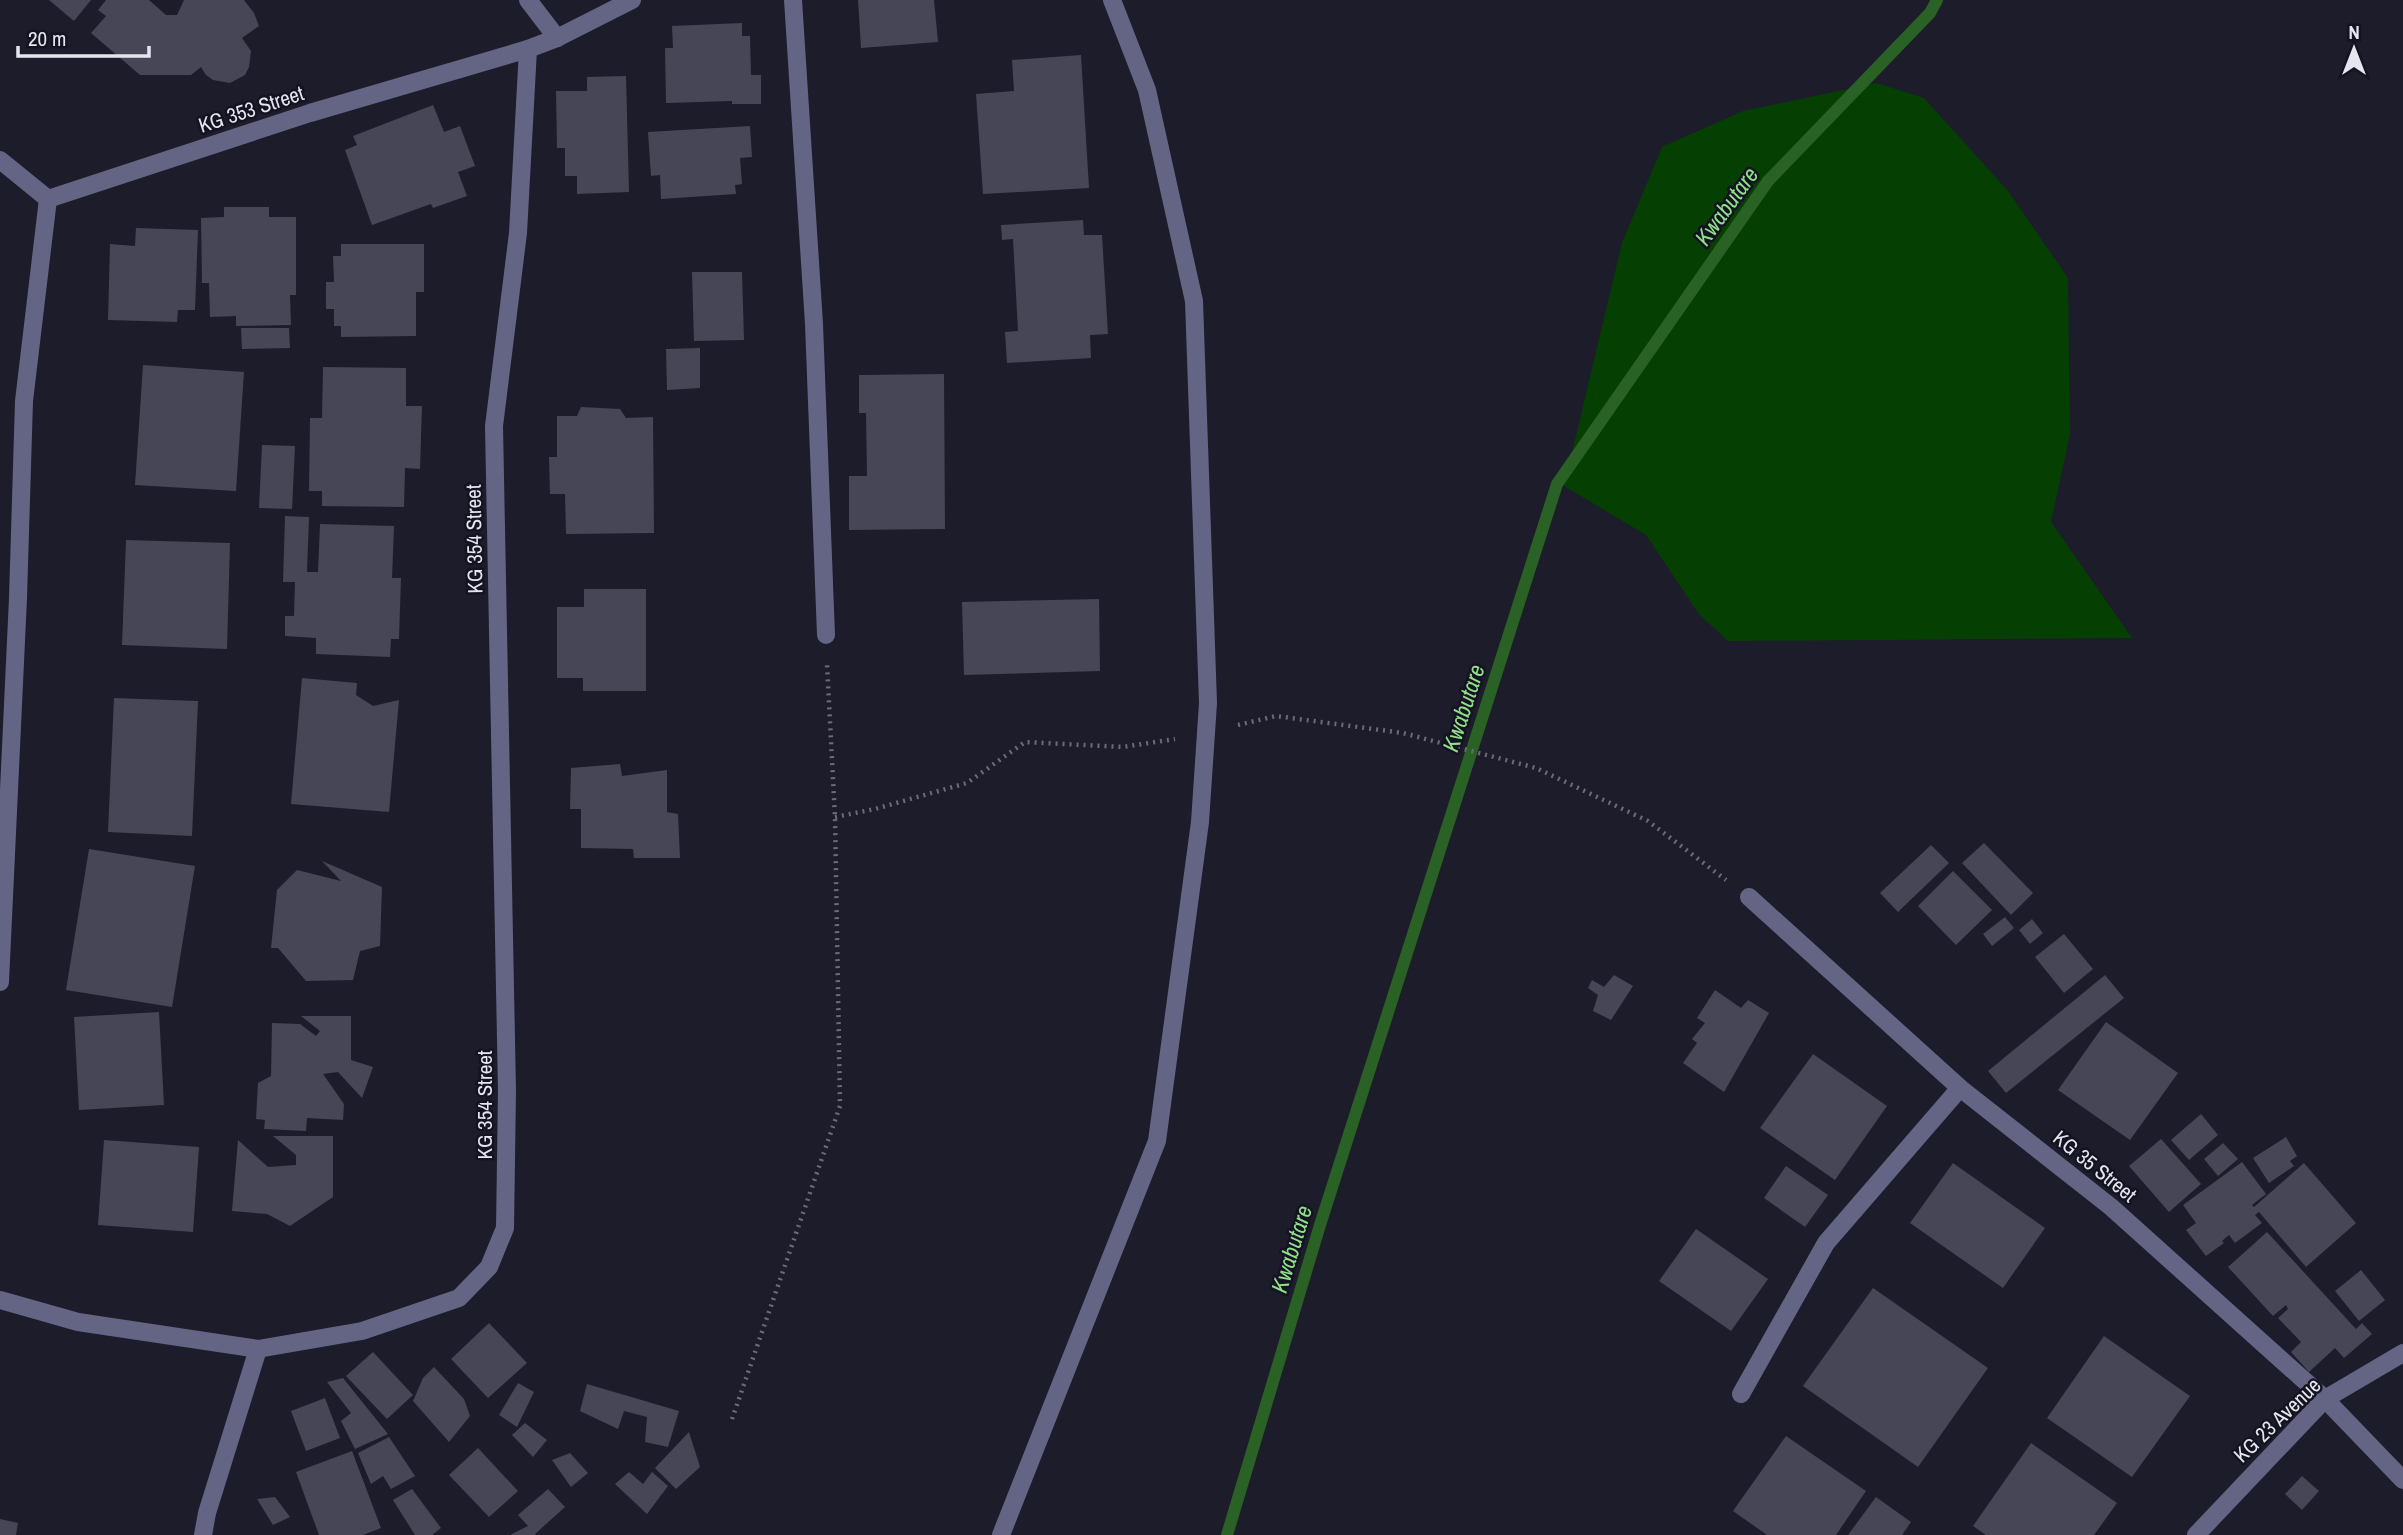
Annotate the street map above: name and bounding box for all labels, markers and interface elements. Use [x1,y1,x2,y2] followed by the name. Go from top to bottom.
[18,14,149,58] scale bar
[2319,14,2389,84] north arrow
[2348,19,2360,45] text: N
[28,24,66,53] text: 20 m
[195,78,308,140] street label: KG 353 Street
[1687,160,1765,252] water label: Kwabutare
[459,484,489,594] street label: KG 354 Street
[1434,660,1492,756] water label: Kwabutare
[470,1050,499,1160] street label: KG 354 Street
[2047,1123,2143,1209] street label: KG 35 Street
[1263,1201,1319,1297] water label: Kwabutare
[2227,1371,2327,1469] street label: KG 23 Avenue

